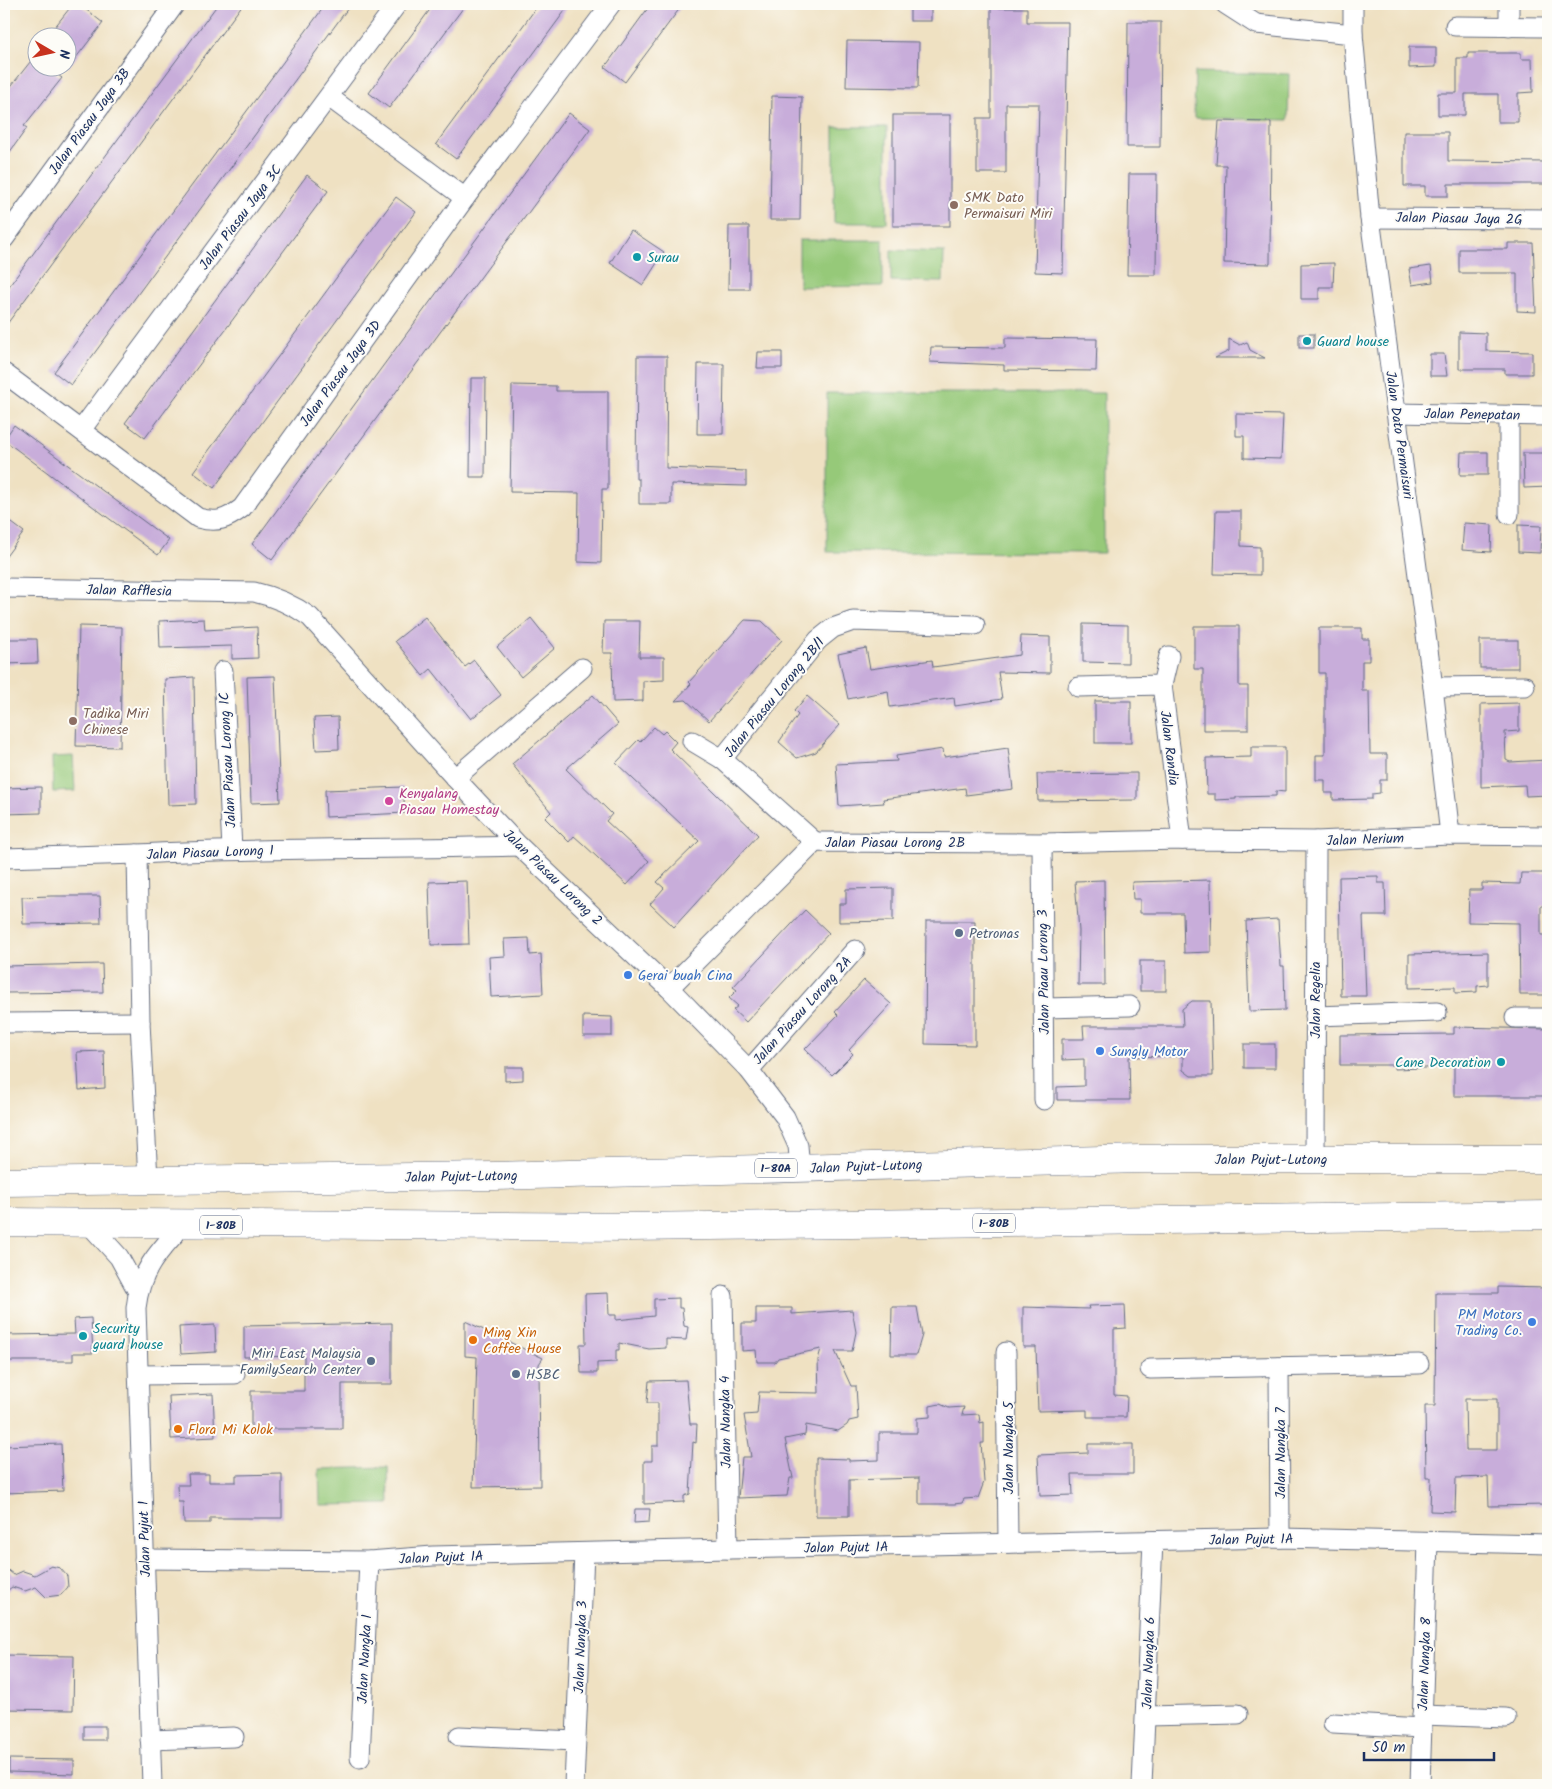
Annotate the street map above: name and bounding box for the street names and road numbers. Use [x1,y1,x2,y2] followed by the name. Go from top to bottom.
[43,64,136,180] street label: Jalan Piasau Jaya 3B
[194,160,288,275] street label: Jalan Piasau Jaya 3C
[1395,207,1523,231] street label: Jalan Piasau Jaya 2G
[294,316,387,432] street label: Jalan Piasau Jaya 3D
[1379,370,1419,501] street label: Jalan Dato Permaisuri
[1424,403,1520,427] street label: Jalan Penepatan
[86,579,172,603] street label: Jalan Rafflesia
[719,633,830,763] street label: Jalan Piasau Lorong 2B/1
[213,691,243,828] street label: Jalan Piasau Lorong 1C
[1154,709,1185,787] street label: Jalan Randia
[497,824,607,931] street label: Jalan Piasau Lorong 2
[1326,828,1404,852] street label: Jalan Nerium
[825,832,965,854] street label: Jalan Piasau Lorong 2B
[146,840,274,866] street label: Jalan Piasau Lorong 1
[1032,909,1056,1035] street label: Jalan Piaau Lorong 3
[748,951,858,1070] street label: Jalan Piasau Lorong 2A
[1305,962,1327,1038] street label: Jalan Regelia
[1215,1149,1327,1171] street label: Jalan Pujut-Lutong
[809,1154,923,1180] street label: Jalan Pujut-Lutong
[755,1158,797,1178] road number: 1-80A
[404,1165,518,1189] street label: Jalan Pujut-Lutong
[973,1214,1015,1232] road number: 1-80B
[200,1216,242,1234] road number: 1-80B
[714,1375,738,1469] street label: Jalan Nangka 4
[998,1400,1020,1494] street label: Jalan Nangka 5
[1270,1407,1292,1499] street label: Jalan Nangka 7
[133,1500,157,1577] street label: Jalan Pujut 1
[1208,1528,1294,1552] street label: Jalan Pujut 1A
[803,1536,889,1560] street label: Jalan Pujut 1A
[398,1546,484,1570] street label: Jalan Pujut 1A
[568,1600,594,1694] street label: Jalan Nangka 3
[352,1614,378,1704] street label: Jalan Nangka 1
[1136,1616,1162,1710] street label: Jalan Nangka 6
[1412,1616,1438,1711] street label: Jalan Nangka 8

